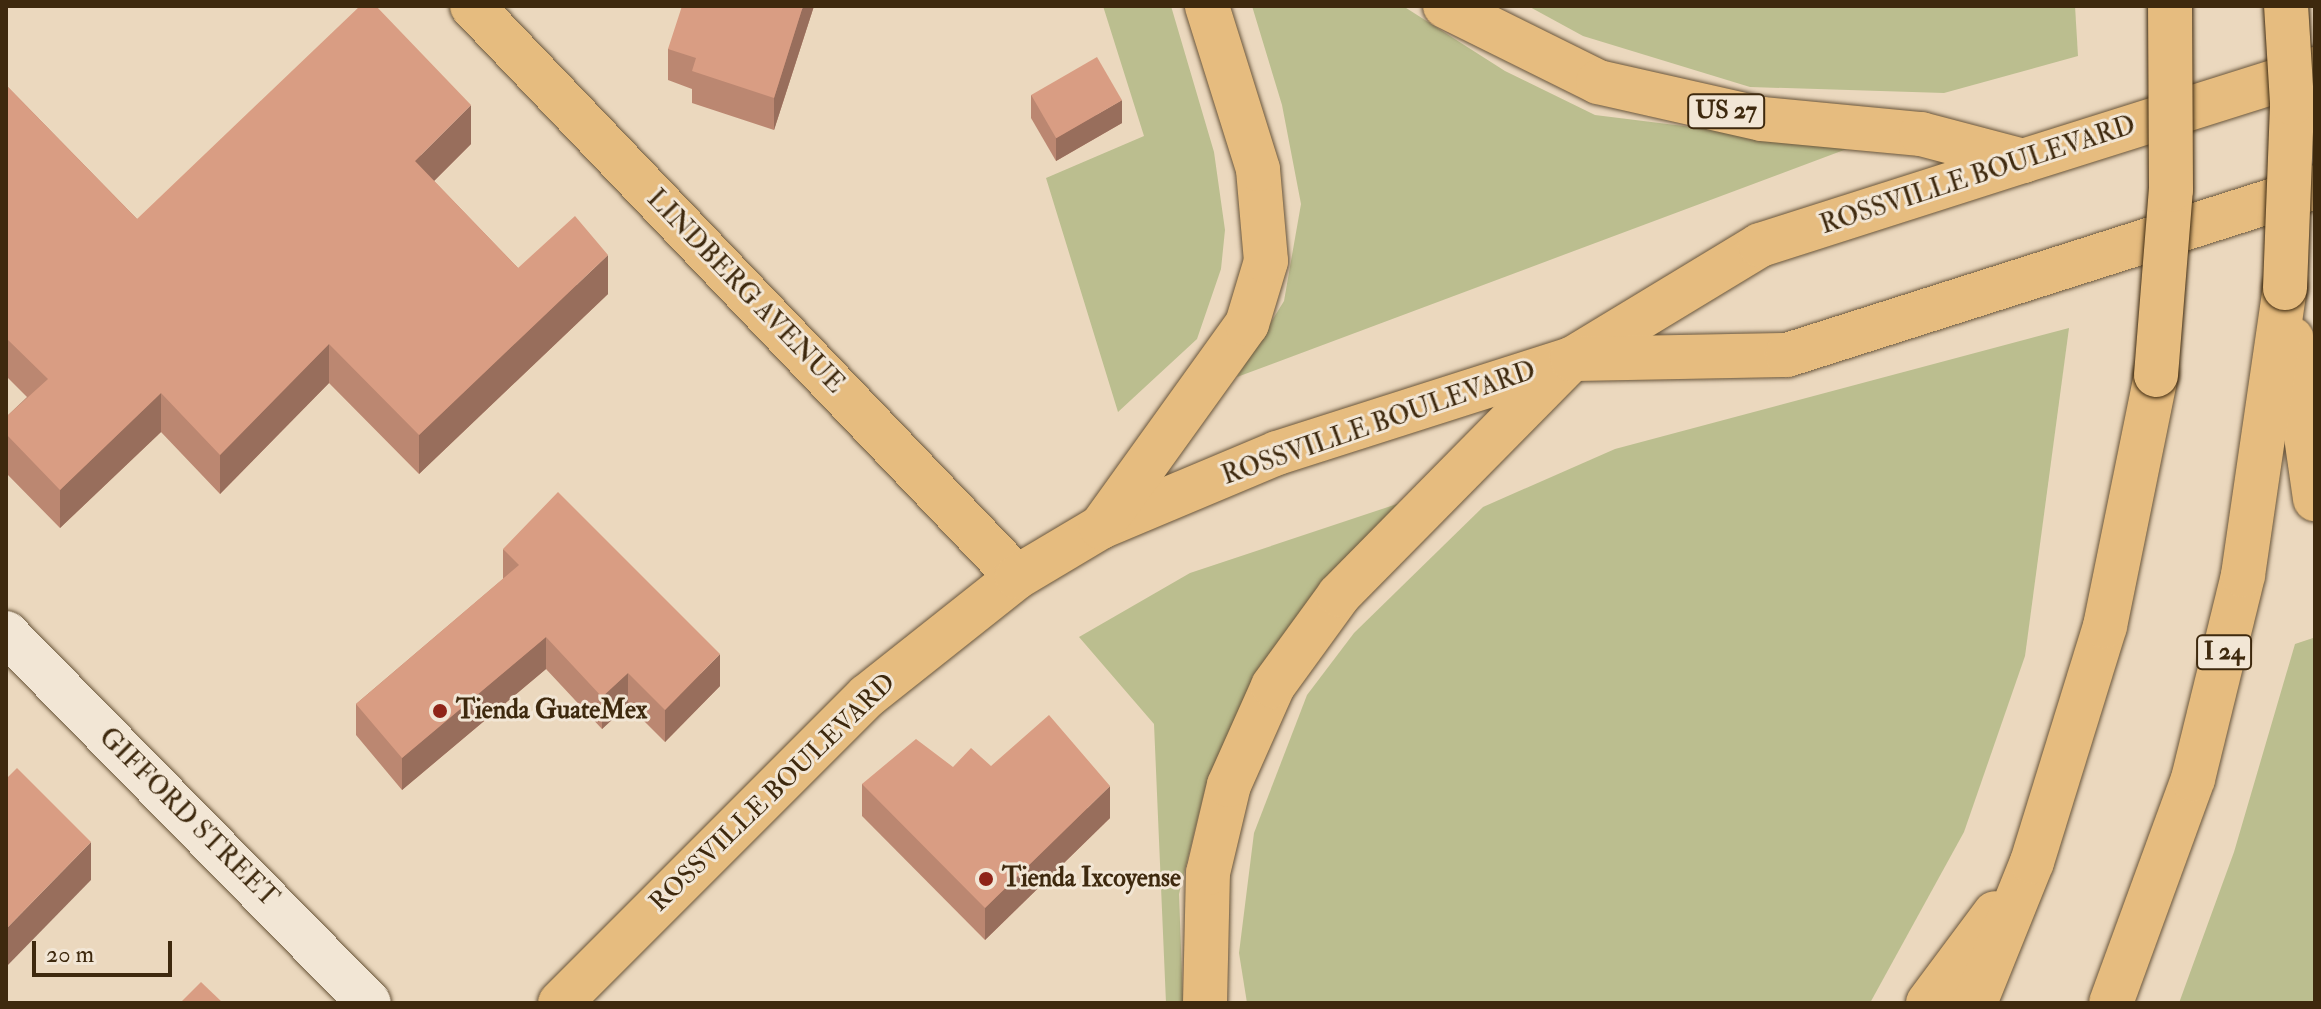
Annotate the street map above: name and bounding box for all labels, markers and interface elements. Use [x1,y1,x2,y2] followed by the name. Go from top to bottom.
[1686,91,1766,131] road number: US 27
[1817,110,2139,242] street label: ROSSVILLE BOULEVARD
[640,184,850,400] street label: LINDBERG AVENUE
[1218,356,1540,492] street label: ROSSVILLE BOULEVARD
[2196,632,2252,672] road number: I 24
[644,667,902,919] street label: ROSSVILLE BOULEVARD
[456,695,647,727] place label: Tienda GuateMex
[431,702,449,720] marker: Tienda GuateMex
[92,722,284,914] street label: GIFFORD STREET
[1002,863,1181,895] place label: Tienda Ixcoyense
[977,870,995,888] marker: Tienda Ixcoyense
[36,925,176,975] scale bar
[46,939,94,970] text: 20 m

